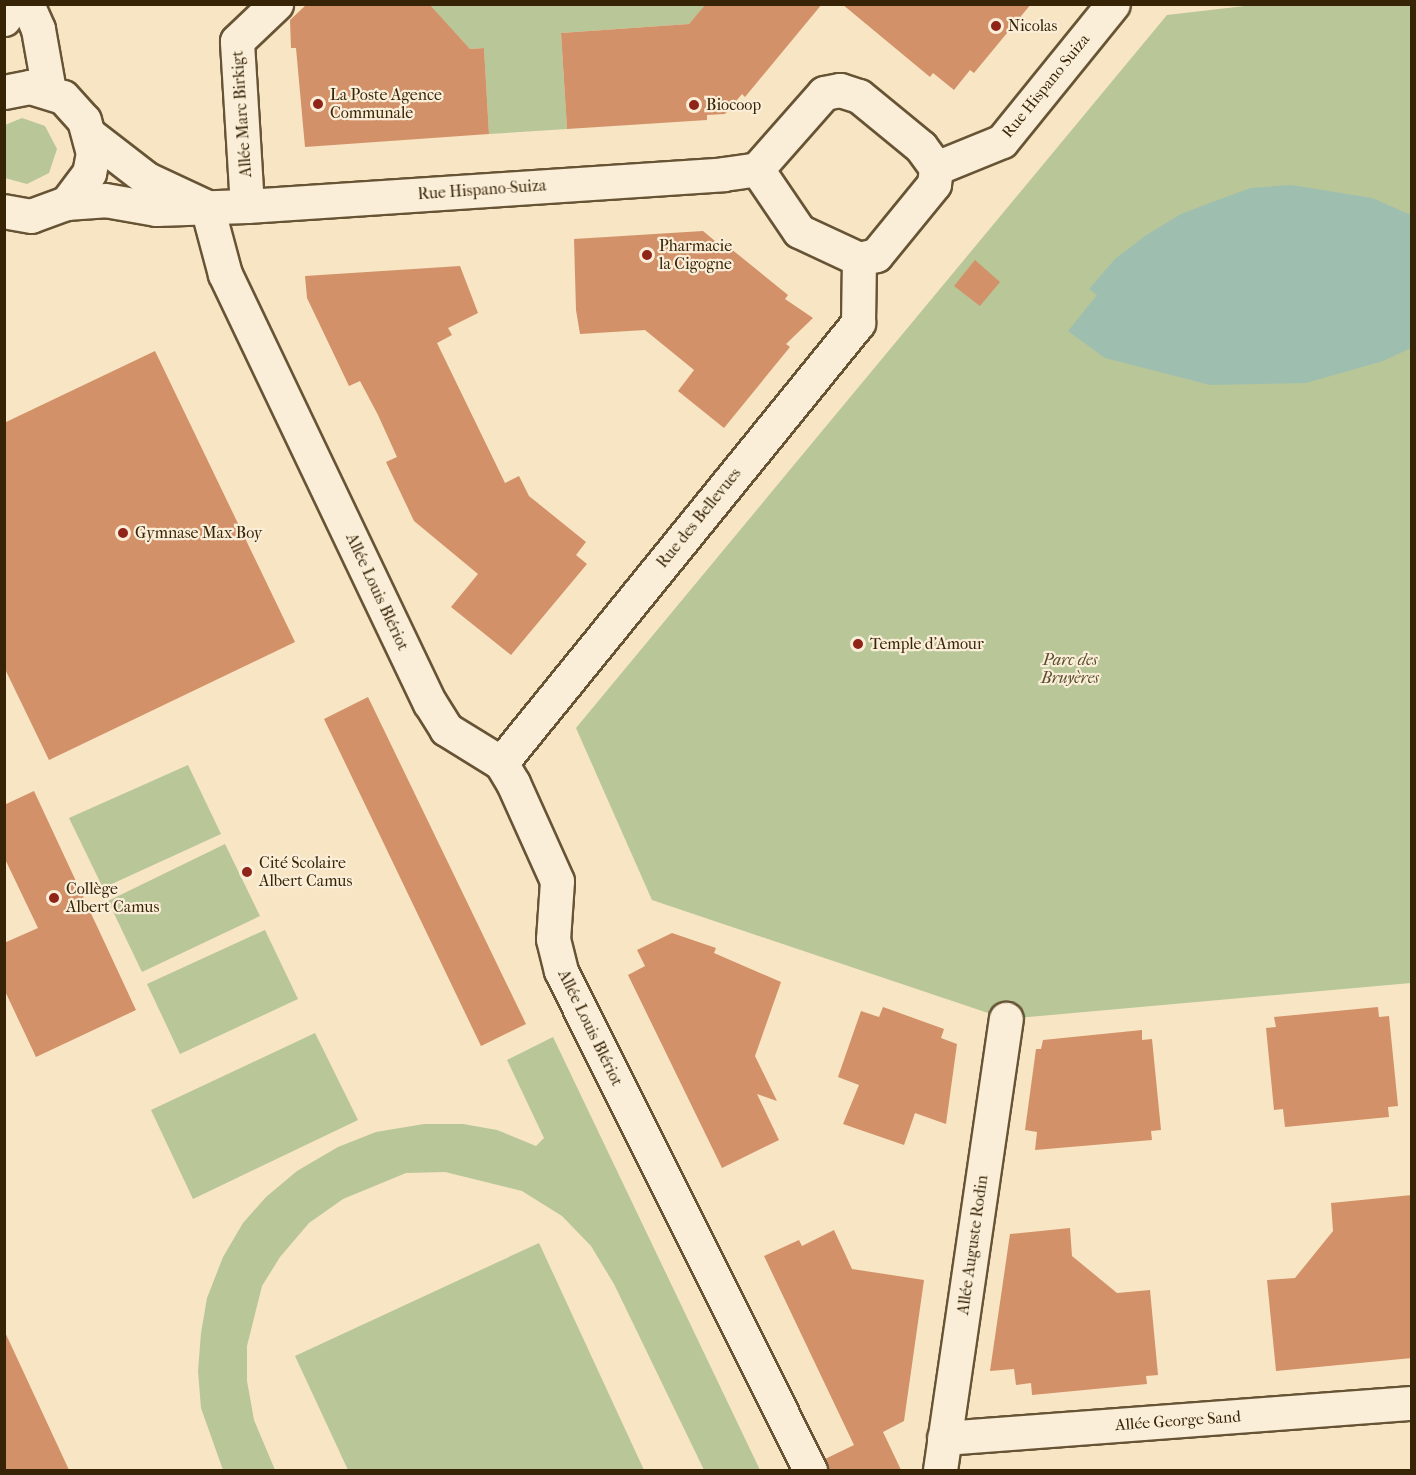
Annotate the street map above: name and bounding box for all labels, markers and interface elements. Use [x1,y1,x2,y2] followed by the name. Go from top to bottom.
[1008,16,1057,36] place label: Nicolas
[989,19,1003,33] marker: Nicolas
[998,30,1094,142] street label: Rue Hispano Suiza
[228,50,256,178] street label: Allée Marc Birkigt
[330,85,442,123] place label: La Poste Agence Communale
[706,95,761,115] place label: Biocoop
[311,97,325,111] marker: La Poste Agence Communale
[687,98,701,112] marker: Biocoop
[417,176,547,204] street label: Rue Hispano-Suiza
[659,236,732,274] place label: Pharmacie la Cigogne
[640,248,654,262] marker: Pharmacie la Cigogne
[653,464,745,572] street label: Rue des Bellevues
[135,523,262,543] place label: Gymnase Max Boy
[116,526,130,540] marker: Gymnase Max Boy
[341,530,413,654] street label: Allée Louis Blériot
[870,634,984,654] place label: Temple d'Amour
[851,637,865,651] marker: Temple d'Amour
[1041,650,1099,688] park label: Parc des Bruyères
[259,853,352,891] place label: Cité Scolaire Albert Camus
[240,865,254,879] marker: Cité Scolaire Albert Camus
[66,879,159,917] place label: Collège Albert Camus
[47,891,61,905] marker: Collège Albert Camus
[554,967,626,1089] street label: Allée Louis Blériot
[954,1174,992,1316] street label: Allée Auguste Rodin
[1115,1407,1241,1435] street label: Allée George Sand

